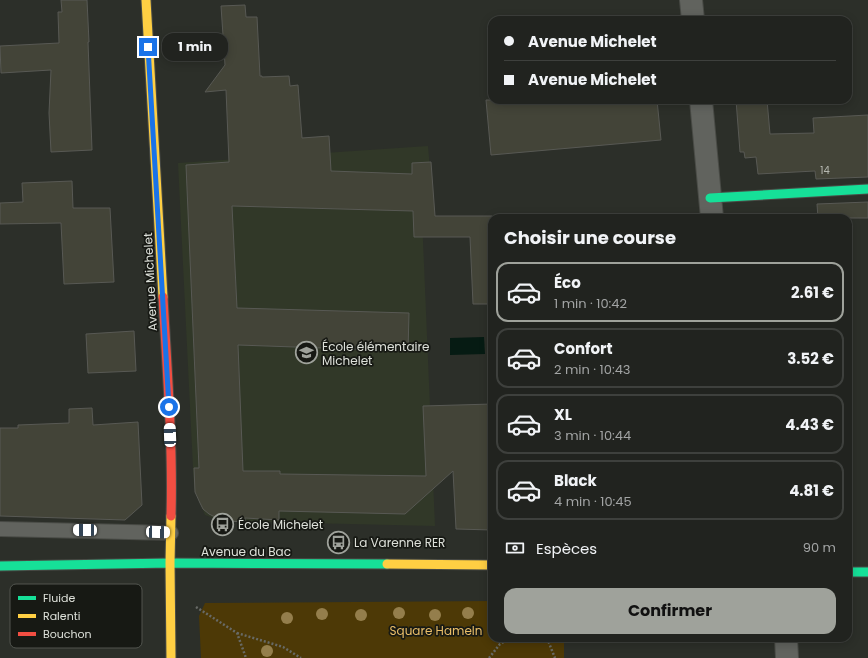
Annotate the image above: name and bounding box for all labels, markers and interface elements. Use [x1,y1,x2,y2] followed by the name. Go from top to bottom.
[528,31,657,52] text: Avenue Michelet
[162,33,228,61] callout: 1 min
[178,37,212,56] text: 1 min
[139,38,157,56] route end
[528,69,657,90] text: Avenue Michelet
[820,163,830,178] house number: 14
[504,225,676,250] text: Choisir une course
[139,232,161,332] street label: Avenue Michelet
[554,272,581,293] text: Éco
[506,274,542,310] icon: car
[791,282,834,303] text: 2.61 €
[554,294,627,313] text: 1 min · 10:42
[322,338,429,369] place label: École élémentaire Michelet
[554,338,613,359] text: Confort
[294,340,320,366] school or university icon: École élémentaire Michelet
[506,340,542,376] icon: car
[787,348,834,369] text: 3.52 €
[554,360,630,379] text: 2 min · 10:43
[160,398,178,416] route start
[554,404,572,425] text: XL
[506,406,542,442] icon: car
[785,414,834,435] text: 4.43 €
[164,423,176,447] car
[554,426,631,445] text: 3 min · 10:44
[554,470,597,491] text: Black
[506,472,542,508] icon: car
[789,480,834,501] text: 4.81 €
[554,492,632,511] text: 4 min · 10:45
[209,511,235,537] bus stop icon: École Michelet
[238,516,323,533] place label: École Michelet
[73,524,97,536] car
[146,526,170,538] car
[325,529,351,555] bus stop icon: La Varenne RER
[354,534,445,551] place label: La Varenne RER
[504,537,526,559] icon: cash
[536,538,597,559] text: Espèces
[803,538,836,557] text: 90 m
[201,543,291,560] street label: Avenue du Bac
[10,584,142,648] legend
[504,588,836,634] button: Confirmer
[43,590,75,606] text: Fluide
[43,608,81,624] text: Ralenti
[390,622,482,639] park label: Square Hameln
[43,626,92,642] text: Bouchon

